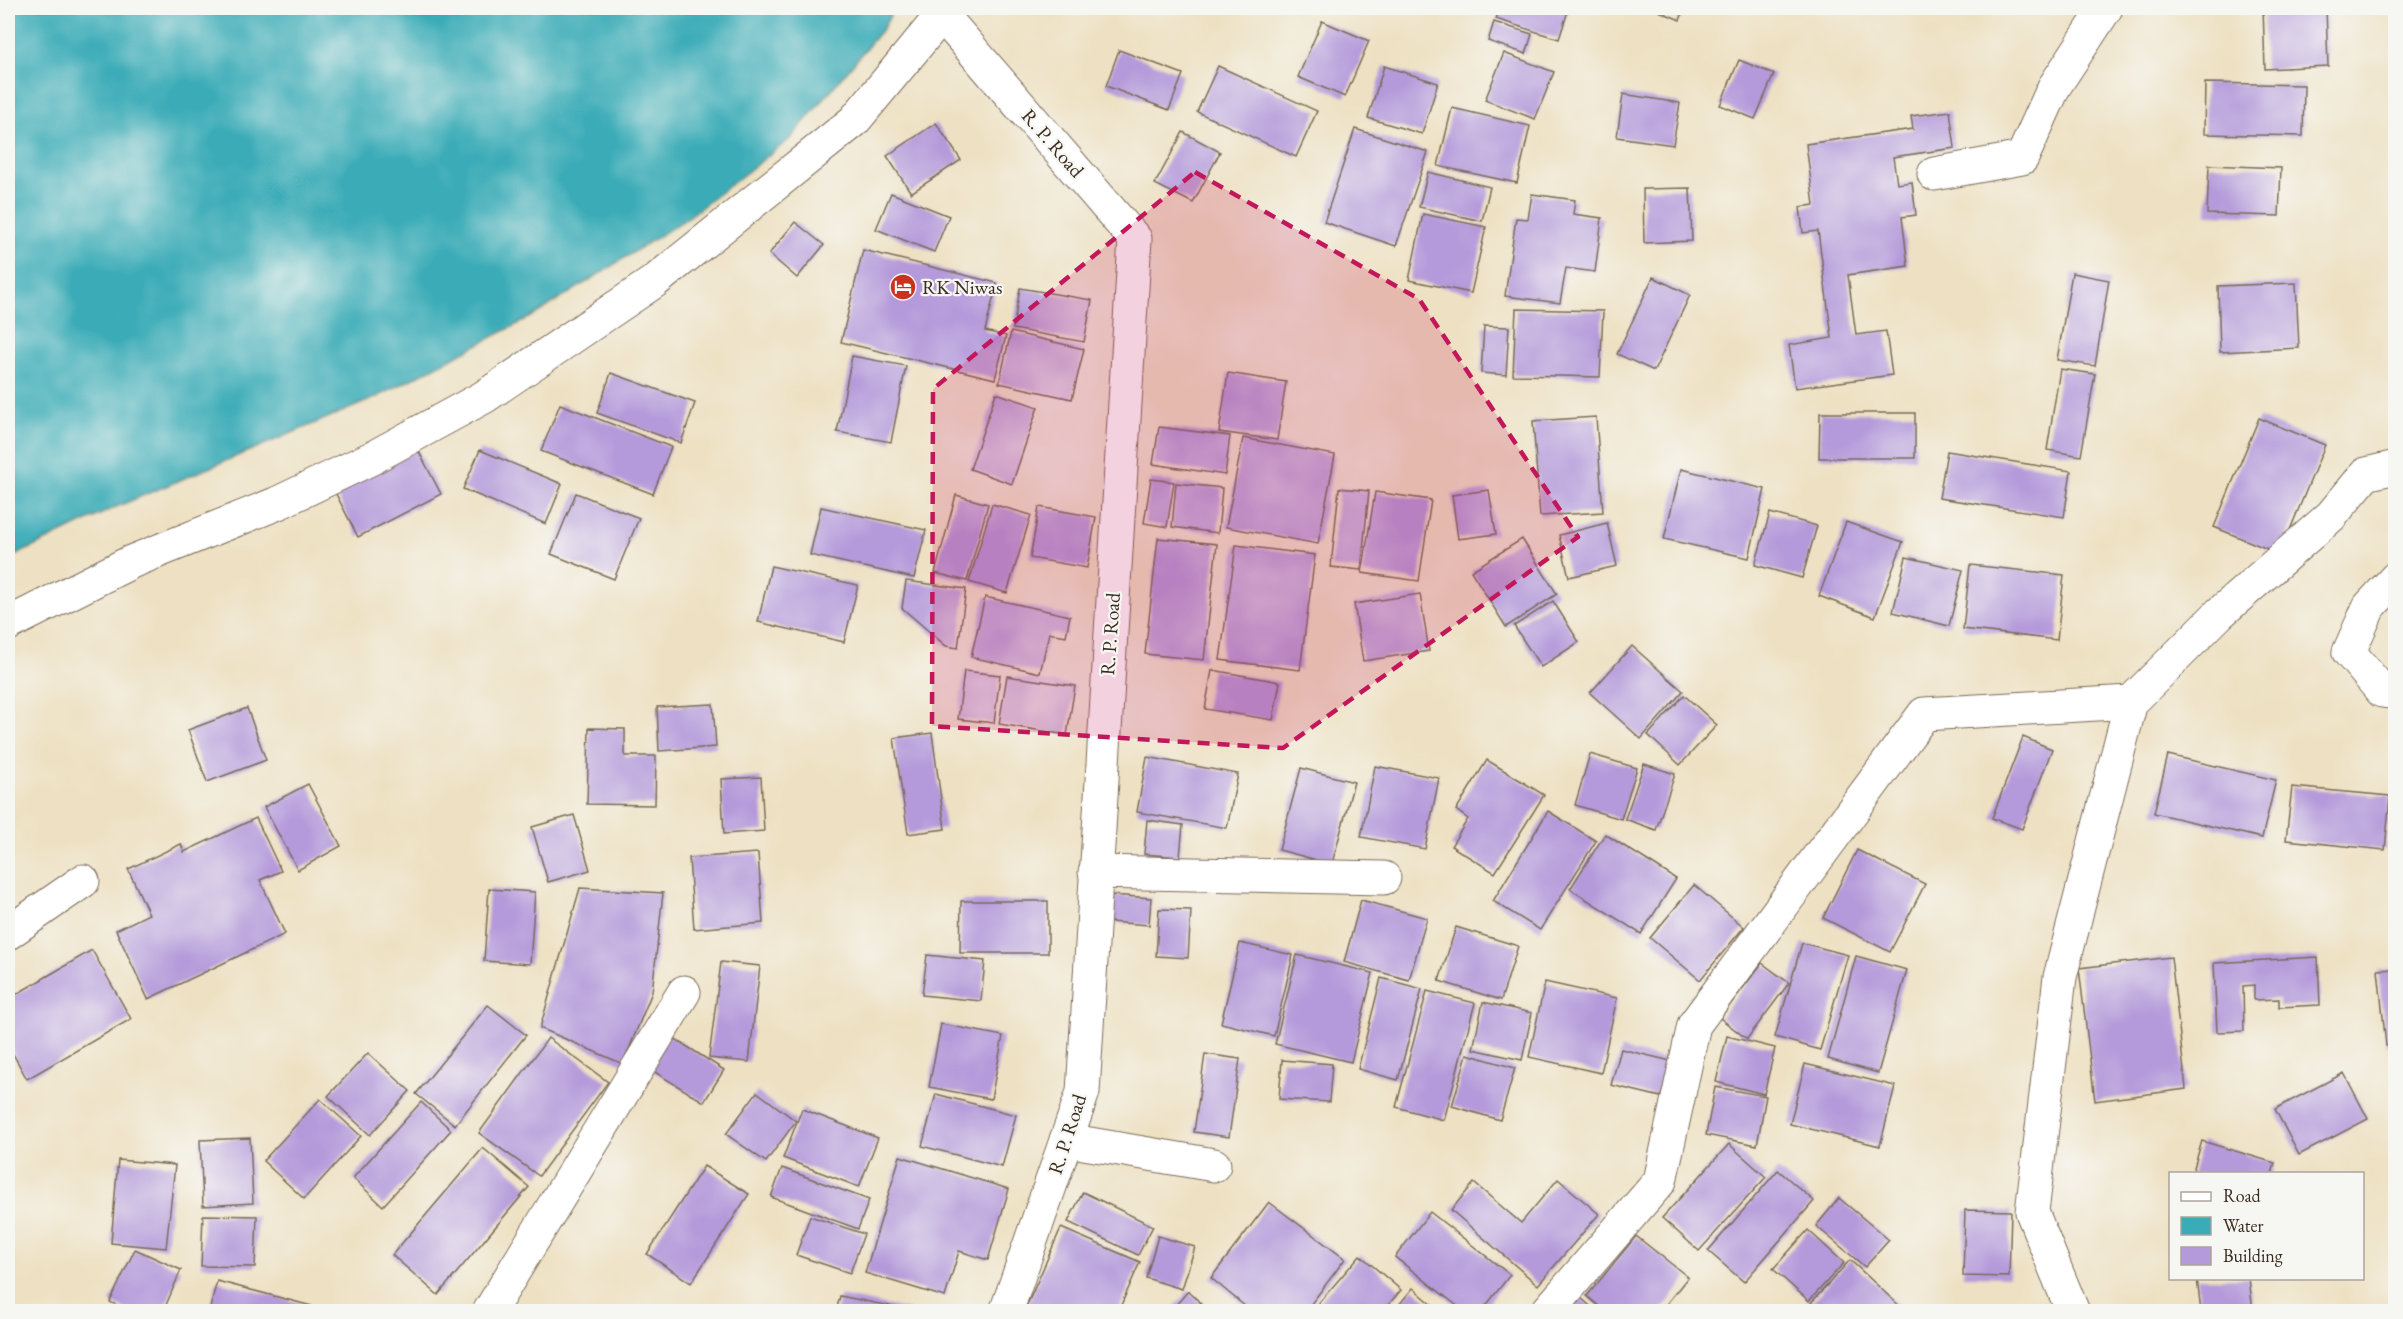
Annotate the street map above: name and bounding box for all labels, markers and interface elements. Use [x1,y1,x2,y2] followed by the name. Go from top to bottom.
[1016,103,1091,183] street label: R. P. Road
[888,272,918,302] hotel icon: RK Niwas
[922,274,1002,300] place label: RK Niwas
[1094,591,1126,676] street label: R. P. Road
[1042,1090,1092,1177] street label: R. P. Road
[2169,1172,2364,1280] legend
[2223,1184,2262,1207] text: Road
[2223,1214,2264,1237] text: Water
[2223,1244,2283,1267] text: Building

